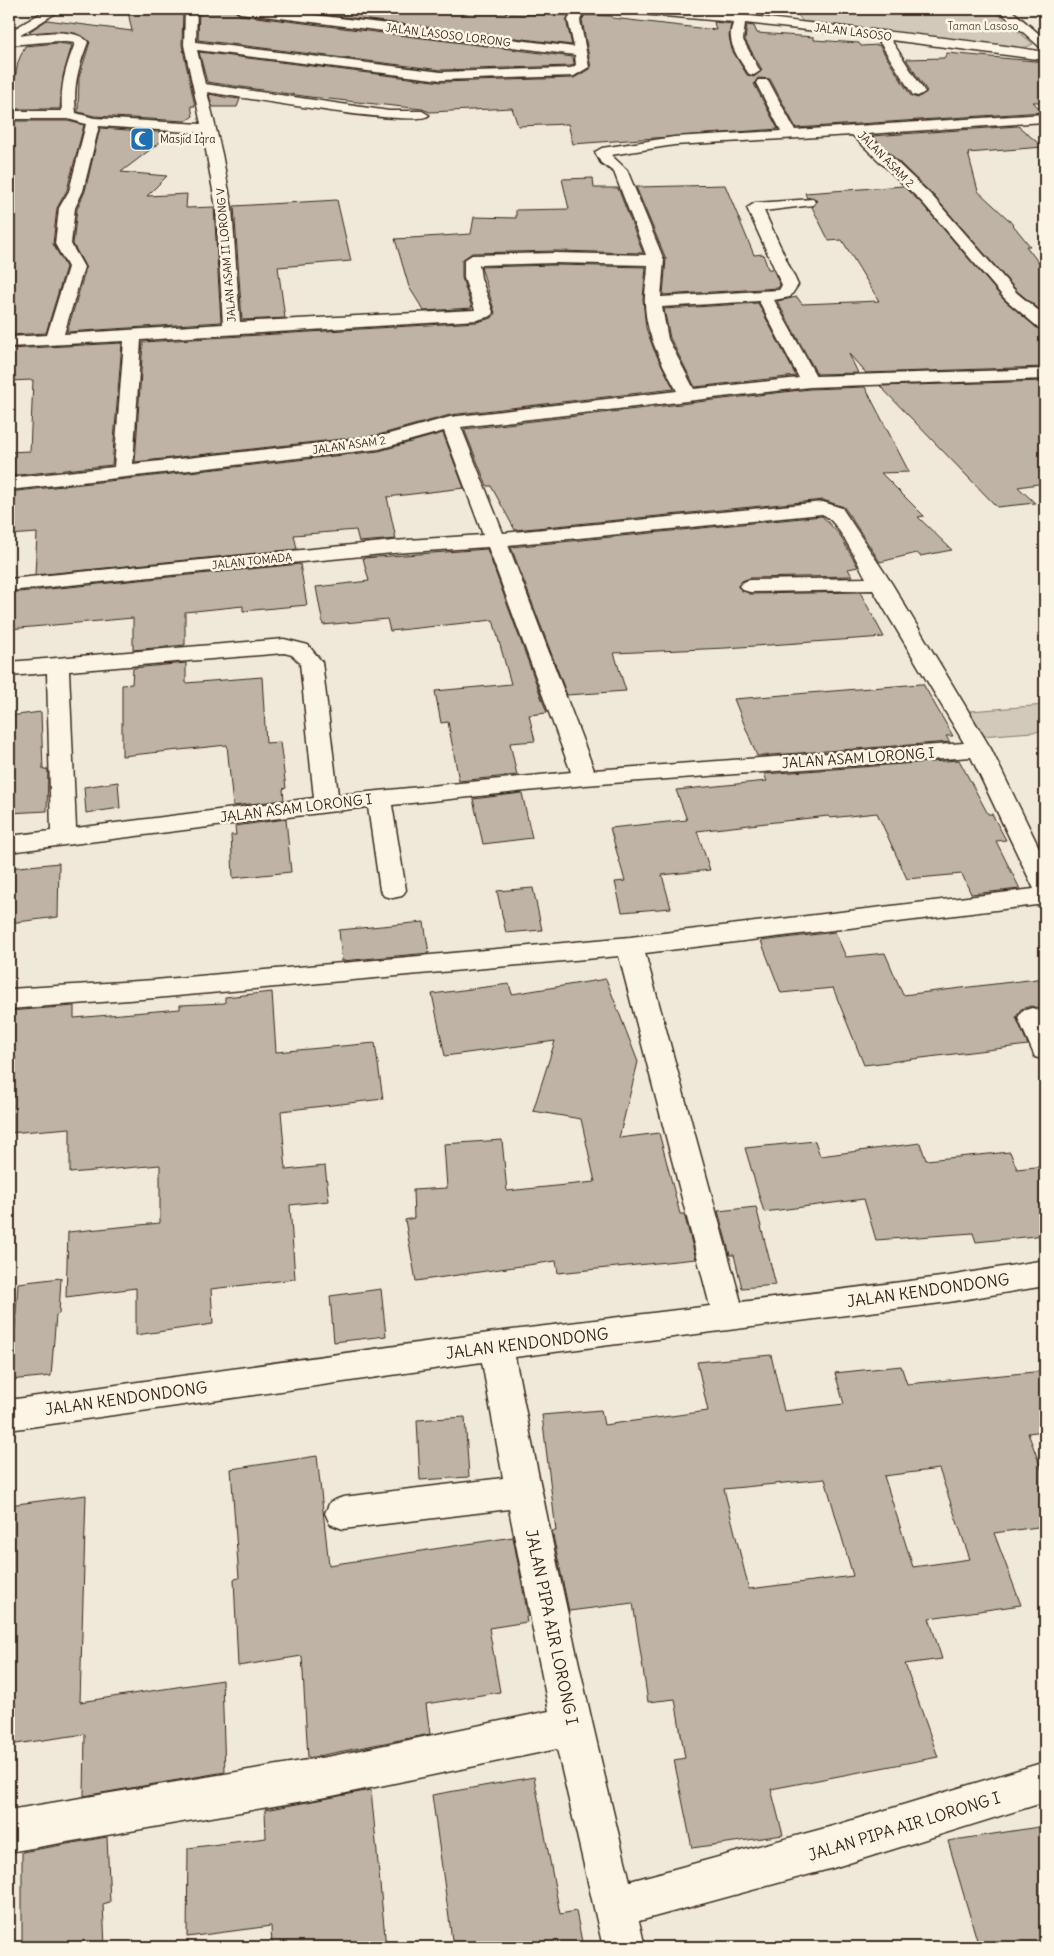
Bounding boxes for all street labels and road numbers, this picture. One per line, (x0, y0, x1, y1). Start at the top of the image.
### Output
street label: JALAN LASOSO LORONG (385, 20, 511, 50)
street label: JALAN LASOSO (813, 20, 893, 44)
street label: JALAN ASAM 2 (855, 128, 917, 190)
street label: JALAN ASAM II LORONG V (213, 187, 239, 323)
street label: JALAN ASAM 2 (311, 433, 387, 457)
street label: JALAN TOMADA (211, 550, 293, 572)
street label: JALAN ASAM LORONG I (781, 744, 935, 772)
street label: JALAN ASAM LORONG I (219, 790, 373, 826)
street label: JALAN KENDONDONG (846, 1269, 1010, 1311)
street label: JALAN KENDONDONG (445, 1323, 609, 1363)
street label: JALAN KENDONDONG (44, 1377, 208, 1419)
street label: JALAN PIPA AIR LORONG I (521, 1527, 583, 1727)
street label: JALAN PIPA AIR LORONG I (806, 1787, 1002, 1865)

